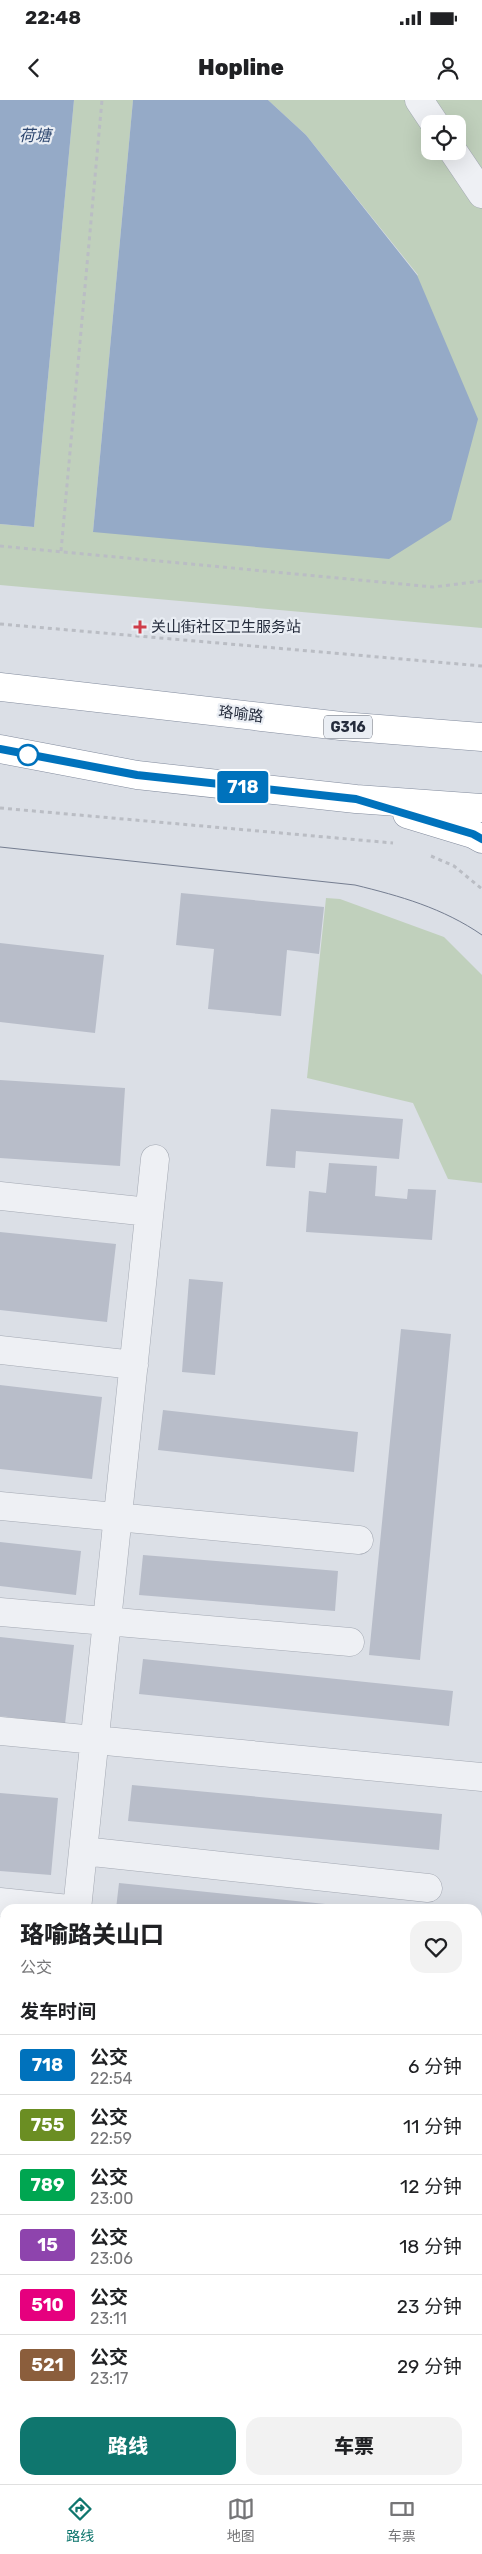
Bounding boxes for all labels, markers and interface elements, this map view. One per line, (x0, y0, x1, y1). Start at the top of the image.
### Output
text: 22:48 (25, 6, 81, 29)
icon: back (20, 54, 48, 82)
text: Hopline (198, 54, 284, 81)
icon: person (434, 54, 462, 82)
map controls (421, 115, 466, 160)
button: locate (421, 115, 466, 160)
water label: 荷塘 (19, 126, 54, 145)
place label: 关山街社区卫生服务站 (151, 618, 301, 636)
marker: 关山街社区卫生服务站 (133, 620, 147, 634)
street label: 珞喻路 (218, 702, 264, 726)
road number: G316 (324, 716, 372, 738)
unlabelled marker (17, 744, 39, 766)
line badge: 718 (214, 771, 272, 803)
text: 718 (227, 776, 259, 798)
text: 珞喻路关山口 (20, 1921, 164, 1949)
button: heart (410, 1921, 462, 1973)
text: 公交 (20, 1958, 52, 1977)
text: 发车时间 (20, 2000, 96, 2023)
text: 公交 (90, 2046, 128, 2069)
text: 718 (32, 2054, 63, 2076)
text: 6 分钟 (408, 2055, 462, 2078)
text: 22:54 (90, 2069, 132, 2088)
text: 公交 (90, 2106, 128, 2129)
text: 755 (31, 2114, 64, 2136)
text: 11 分钟 (403, 2115, 462, 2138)
text: 22:59 (90, 2129, 132, 2148)
text: 公交 (90, 2166, 128, 2189)
text: 789 (30, 2174, 65, 2196)
text: 12 分钟 (400, 2175, 462, 2198)
text: 23:00 (90, 2189, 133, 2208)
text: 公交 (90, 2226, 128, 2249)
text: 15 (37, 2234, 58, 2256)
text: 18 分钟 (399, 2235, 462, 2258)
text: 23:06 (90, 2249, 133, 2268)
text: 公交 (90, 2286, 128, 2309)
text: 510 (31, 2294, 64, 2316)
text: 23 分钟 (397, 2295, 462, 2318)
text: 23:11 (90, 2309, 127, 2328)
text: 公交 (90, 2346, 128, 2369)
text: 521 (31, 2354, 64, 2376)
text: 29 分钟 (397, 2355, 462, 2378)
text: 23:17 (90, 2369, 128, 2388)
button: 路线 (20, 2417, 236, 2475)
button: 车票 (246, 2417, 462, 2475)
tab: 路线 (66, 2495, 94, 2545)
tab: 地图 (227, 2495, 255, 2545)
tab: 车票 (388, 2495, 416, 2545)

